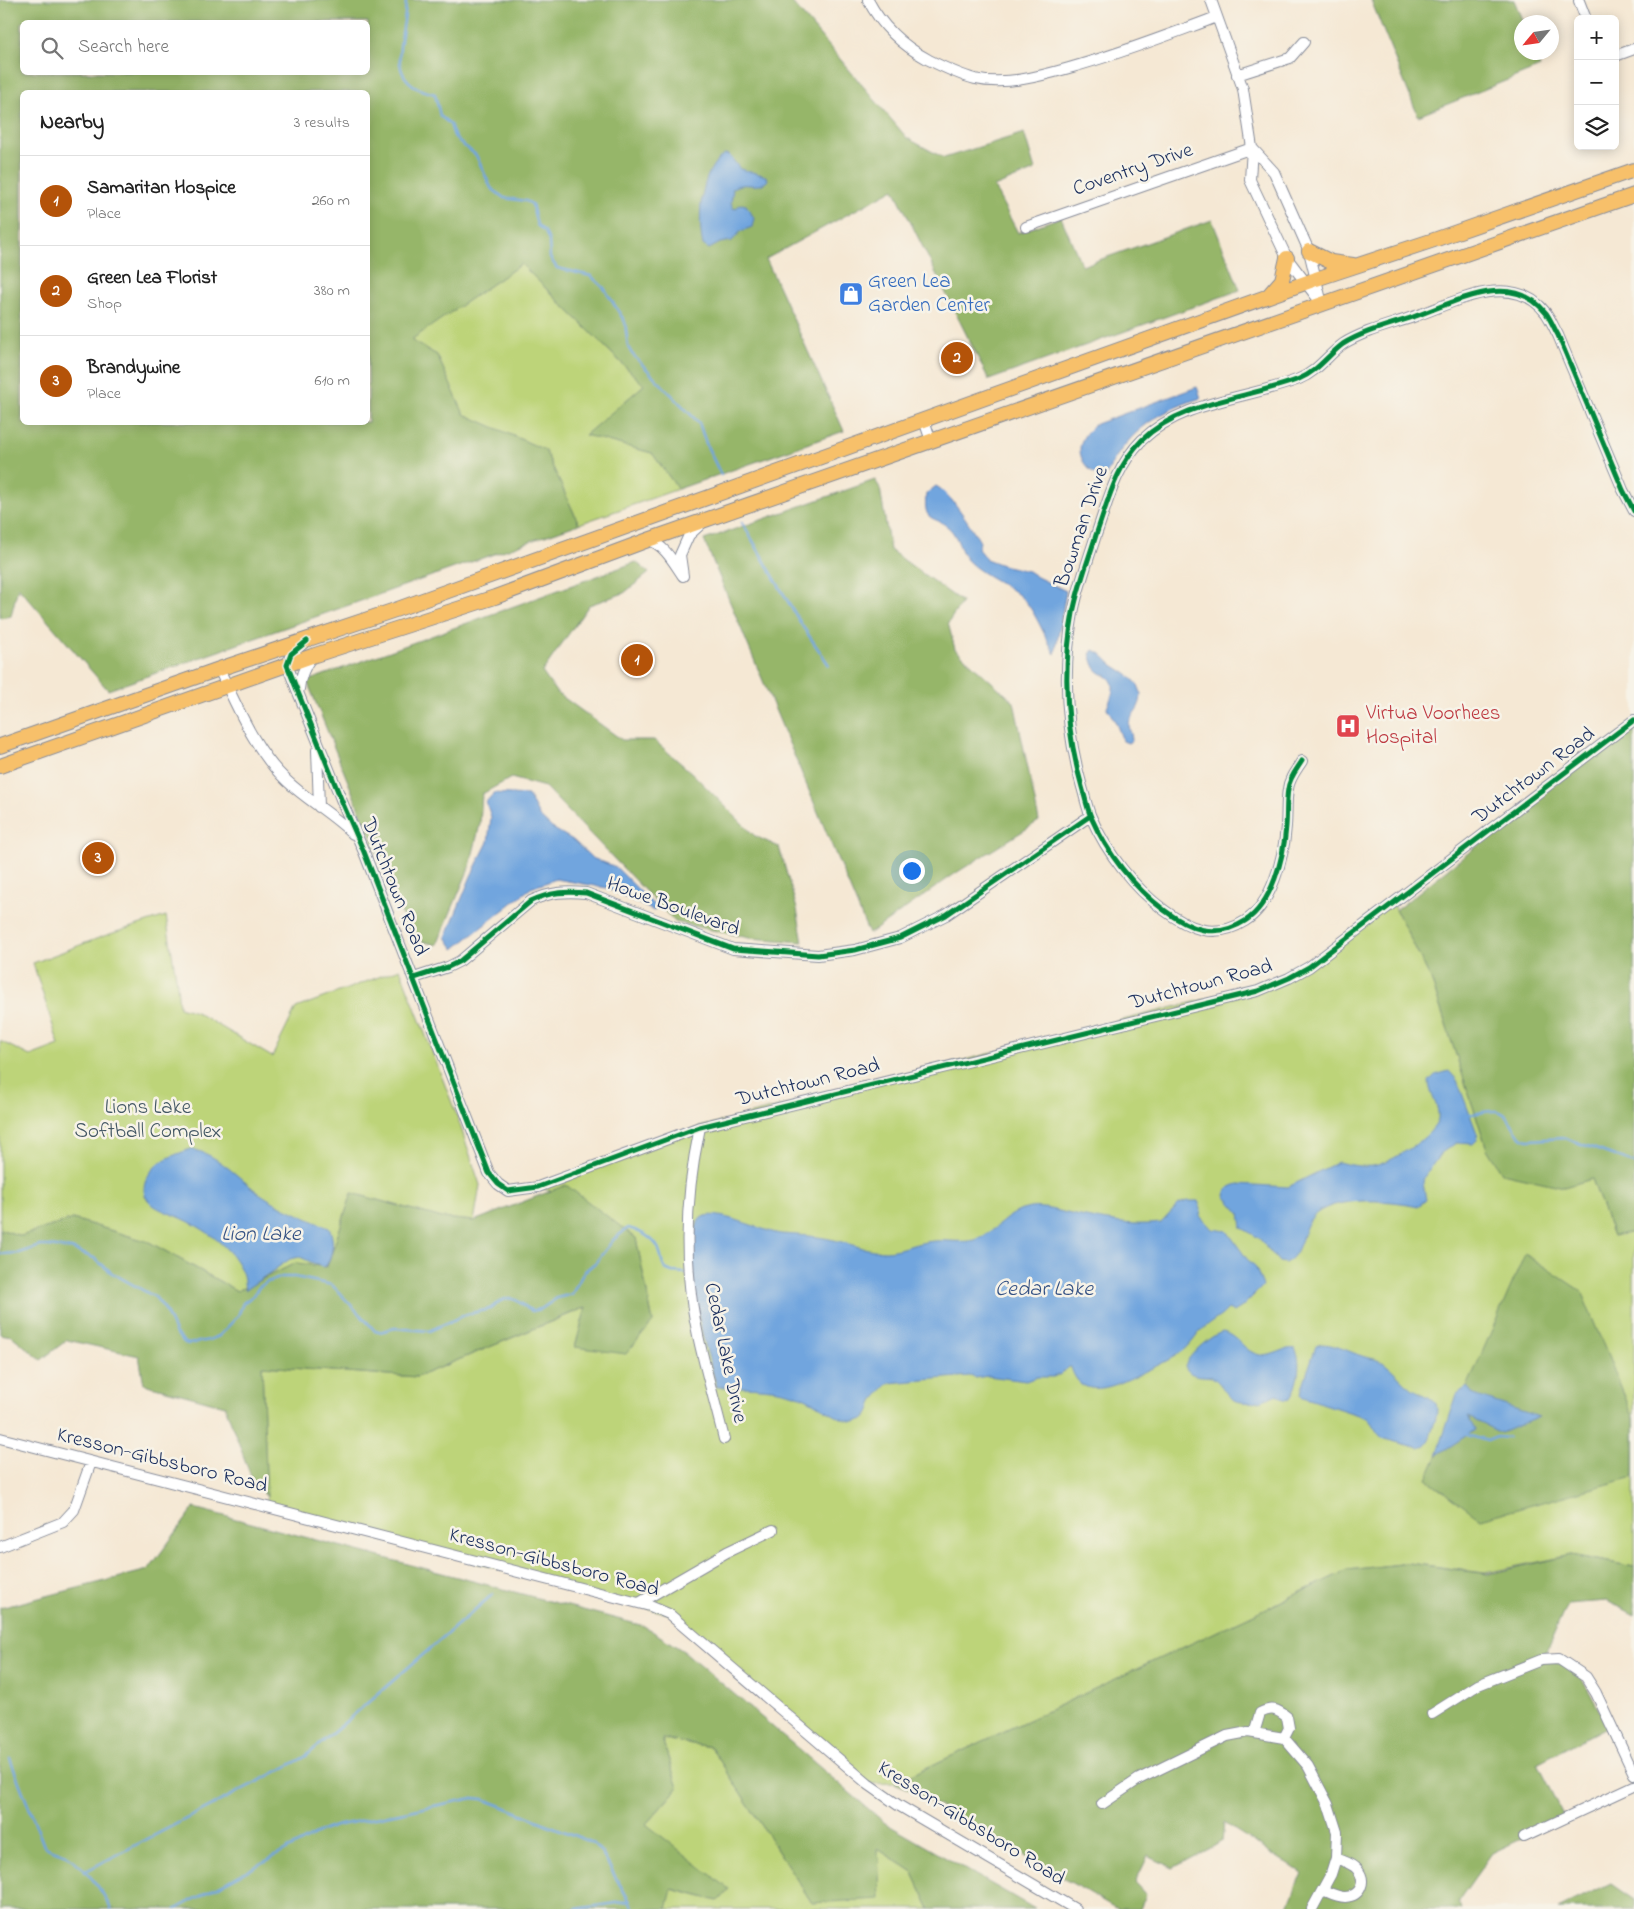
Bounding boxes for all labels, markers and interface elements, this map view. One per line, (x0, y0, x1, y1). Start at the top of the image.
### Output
north arrow (1514, 15, 1559, 60)
map controls (1574, 15, 1619, 150)
button: + (1574, 15, 1619, 60)
search box (20, 20, 370, 75)
icon: search (38, 34, 66, 62)
text: Search here (78, 34, 169, 61)
button: − (1574, 60, 1619, 105)
button: layers (1574, 105, 1619, 150)
text: Nearby (40, 108, 104, 138)
text: 3 results (294, 111, 350, 135)
street label: Coventry Drive (1069, 135, 1198, 206)
text: Samaritan Hospice (87, 175, 236, 202)
text: 1 (53, 189, 59, 213)
text: 260 m (312, 189, 350, 213)
text: Place (87, 202, 121, 226)
text: Green Lea Florist (87, 265, 217, 292)
place label: Green Lea Garden Center (868, 267, 991, 321)
text: 2 (52, 279, 60, 303)
text: 380 m (314, 279, 350, 303)
shop icon: Green Lea Garden Center (838, 281, 864, 307)
text: Shop (87, 292, 122, 316)
pin: 2 (941, 339, 973, 377)
text: Brandywine (87, 355, 180, 382)
text: 3 (53, 369, 59, 393)
text: 610 m (315, 369, 350, 393)
text: Place (87, 382, 121, 406)
street label: Bowman Drive (1047, 462, 1117, 592)
pin: 1 (621, 641, 653, 679)
place label: Virtua Voorhees Hospital (1365, 699, 1501, 753)
hospital icon: Virtua Voorhees Hospital (1335, 713, 1361, 739)
street label: Dutchtown Road (1466, 720, 1602, 833)
street label: Dutchtown Road (352, 812, 435, 961)
pin: 3 (82, 839, 114, 877)
your location (899, 858, 925, 884)
street label: Howe Boulevard (602, 869, 744, 945)
street label: Dutchtown Road (1125, 951, 1276, 1019)
street label: Dutchtown Road (732, 1051, 883, 1116)
park label: Lions Lake Softball Complex (75, 1093, 221, 1147)
water label: Lion Lake (221, 1219, 302, 1251)
water label: Cedar Lake (995, 1274, 1094, 1306)
street label: Cedar Lake Drive (695, 1280, 755, 1426)
street label: Kresson-Gibbsboro Road (53, 1420, 271, 1502)
street label: Kresson-Gibbsboro Road (446, 1521, 662, 1606)
street label: Kresson-Gibbsboro Road (871, 1754, 1071, 1894)

